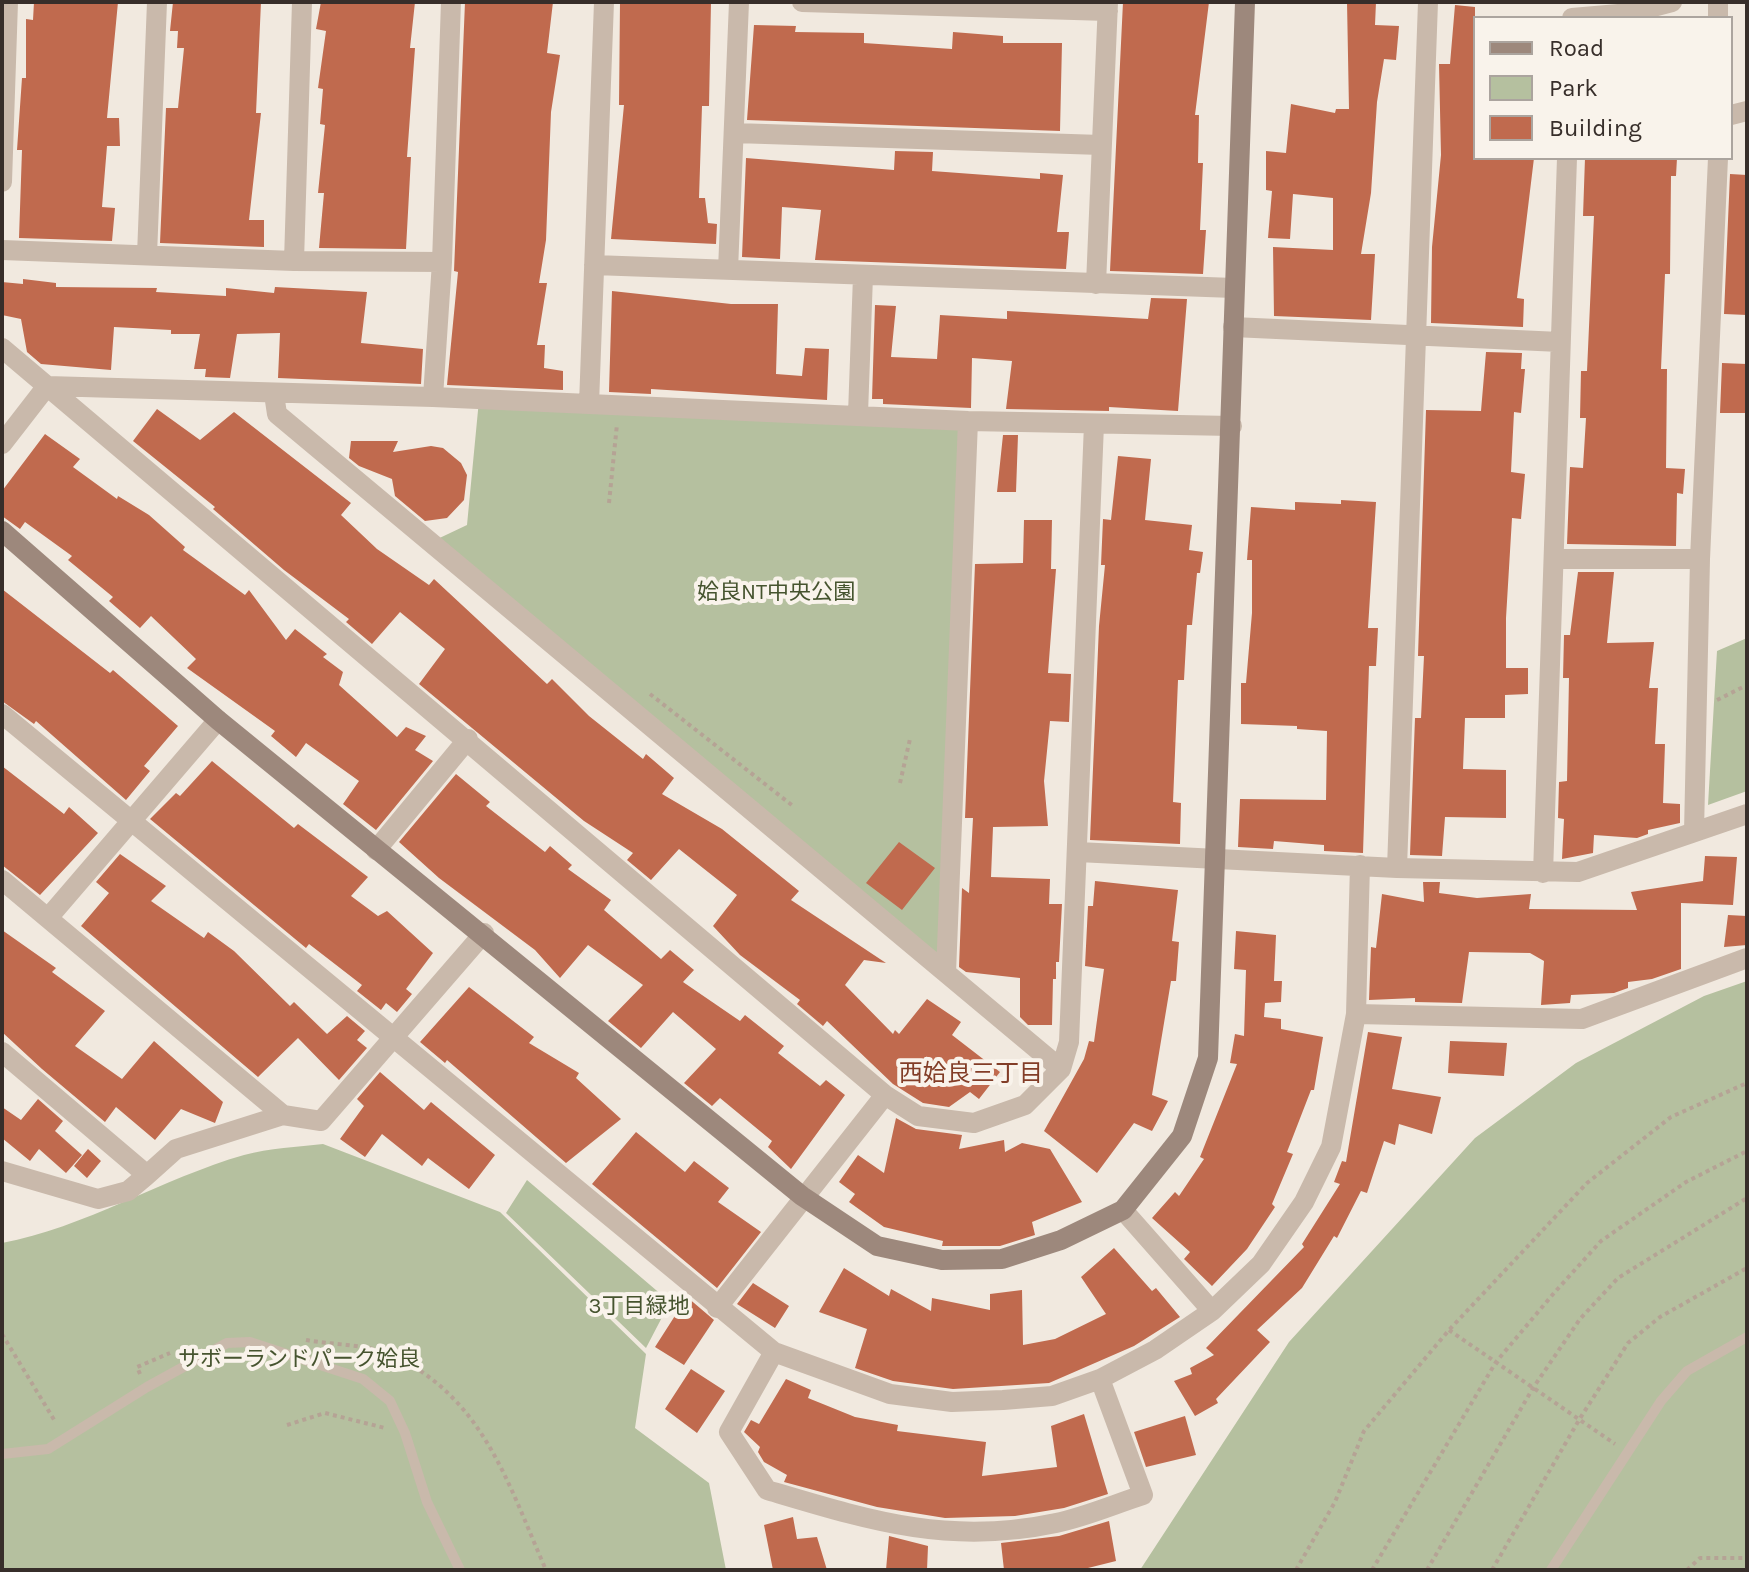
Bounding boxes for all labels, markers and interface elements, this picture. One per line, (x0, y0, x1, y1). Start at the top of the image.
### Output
legend (1473, 16, 1733, 160)
text: Road (1549, 34, 1604, 62)
text: Park (1549, 74, 1598, 102)
text: Building (1549, 114, 1642, 142)
park label: 姶良NT中央公園 (697, 580, 855, 606)
district label: 西姶良三丁目 (899, 1060, 1043, 1088)
park label: 3丁目緑地 (589, 1294, 689, 1320)
park label: サボーランドパーク姶良 (178, 1347, 420, 1373)

